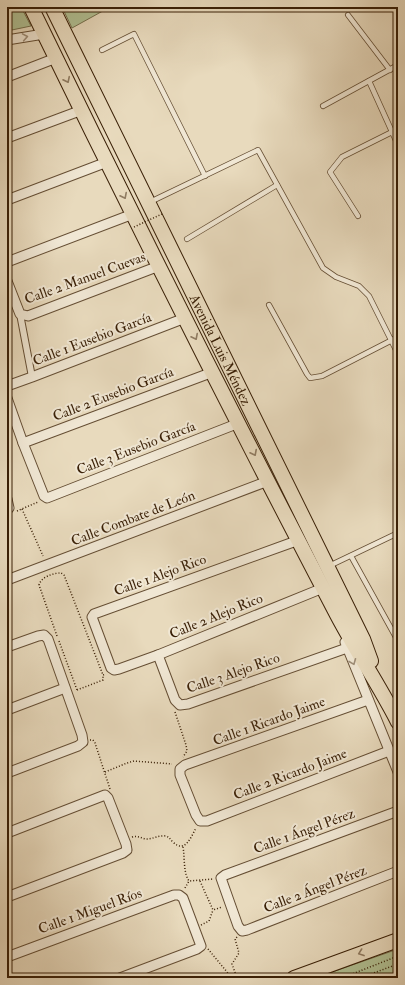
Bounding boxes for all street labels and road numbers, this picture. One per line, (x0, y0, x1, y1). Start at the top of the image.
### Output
street label: Calle 2 Manuel Cuevas (22, 248, 148, 308)
street label: Avenida Luis Méndez (186, 291, 255, 408)
street label: Calle 1 Eusebio García (30, 308, 154, 369)
street label: Calle 2 Eusebio García (50, 363, 176, 425)
street label: Calle 3 Eusebio García (74, 417, 198, 479)
street label: Calle Combate de León (69, 487, 197, 549)
street label: Calle 1 Alejo Rico (111, 550, 209, 600)
street label: Calle 2 Alejo Rico (167, 589, 265, 642)
street label: Calle 3 Alejo Rico (184, 649, 282, 697)
street label: Calle 1 Ricardo Jaime (211, 693, 328, 749)
street label: Calle 2 Ricardo Jaime (231, 744, 349, 803)
street label: Calle 1 Ángel Pérez (251, 805, 357, 857)
street label: Calle 2 Ángel Pérez (261, 861, 369, 916)
street label: Calle 1 Miguel Ríos (36, 884, 144, 938)

